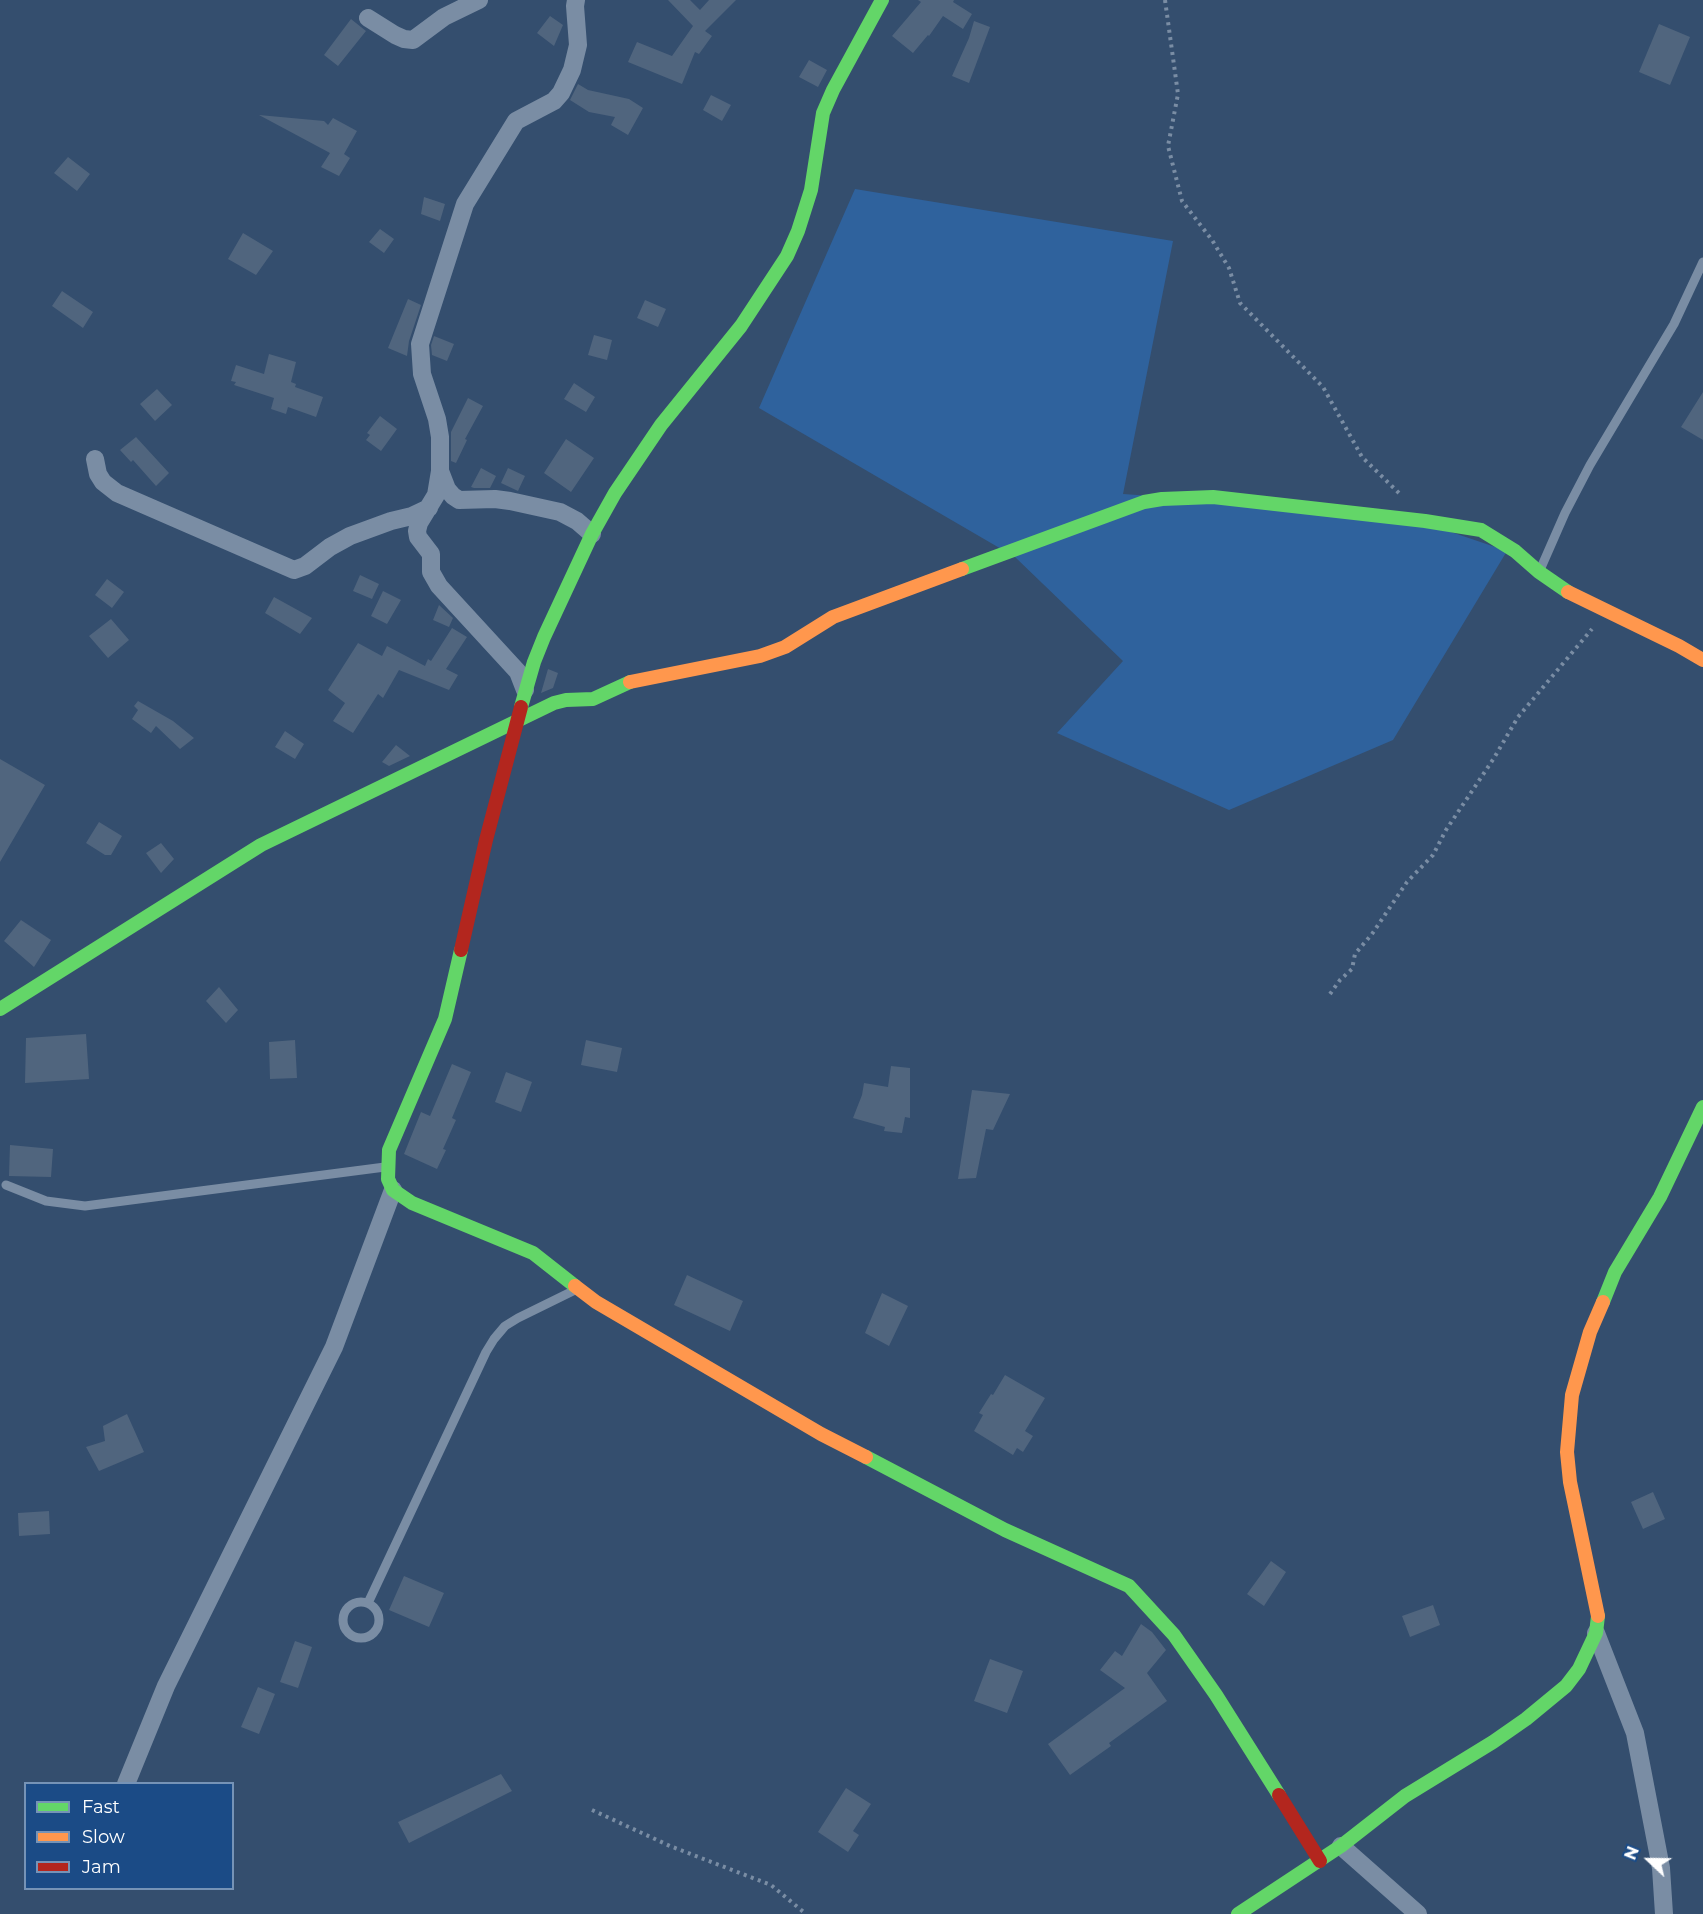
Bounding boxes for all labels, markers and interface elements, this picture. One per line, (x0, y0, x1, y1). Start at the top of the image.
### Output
legend (24, 1782, 234, 1890)
text: Fast (82, 1796, 120, 1818)
text: Slow (82, 1826, 125, 1848)
north arrow (1619, 1830, 1679, 1890)
text: N (1621, 1844, 1643, 1863)
text: Jam (82, 1856, 121, 1878)

